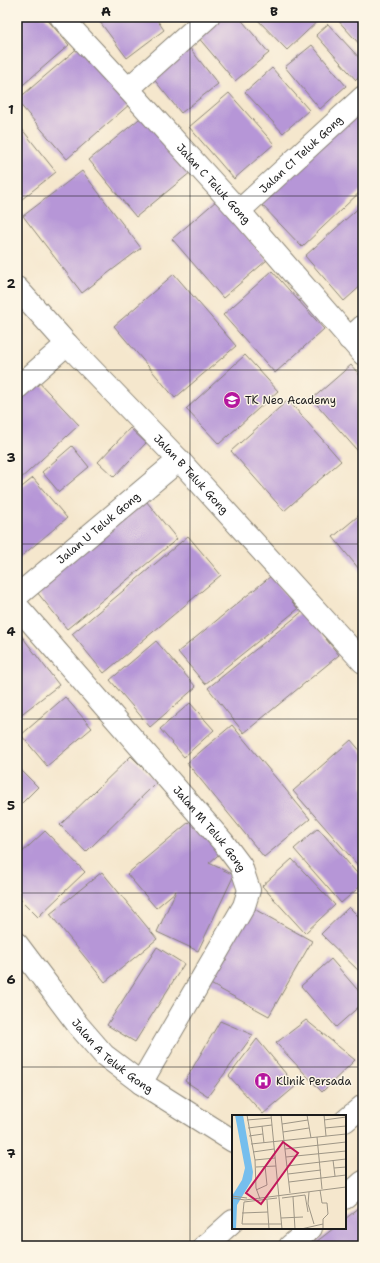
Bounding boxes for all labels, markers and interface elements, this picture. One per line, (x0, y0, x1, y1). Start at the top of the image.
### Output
text: A (101, 3, 111, 20)
text: B (270, 3, 278, 20)
text: 1 (8, 101, 14, 118)
street label: Jalan C1 Teluk Gong (256, 112, 346, 196)
street label: Jalan C Teluk Gong (173, 140, 254, 227)
text: 2 (6, 275, 16, 292)
school or university icon: TK Neo Academy (222, 390, 242, 410)
place label: TK Neo Academy (245, 393, 336, 408)
street label: Jalan B Teluk Gong (151, 431, 232, 517)
text: 3 (6, 449, 16, 466)
street label: Jalan U Teluk Gong (53, 488, 143, 567)
text: 4 (6, 623, 16, 640)
street label: Jalan M Teluk Gong (170, 783, 250, 874)
text: 5 (7, 797, 15, 814)
text: 6 (6, 971, 16, 988)
street label: Jalan A Teluk Gong (68, 1016, 156, 1096)
hospital icon: Klinik Persada (253, 1071, 273, 1091)
place label: Klinik Persada (276, 1074, 351, 1089)
inset map (232, 1115, 346, 1229)
text: 7 (6, 1145, 16, 1162)

